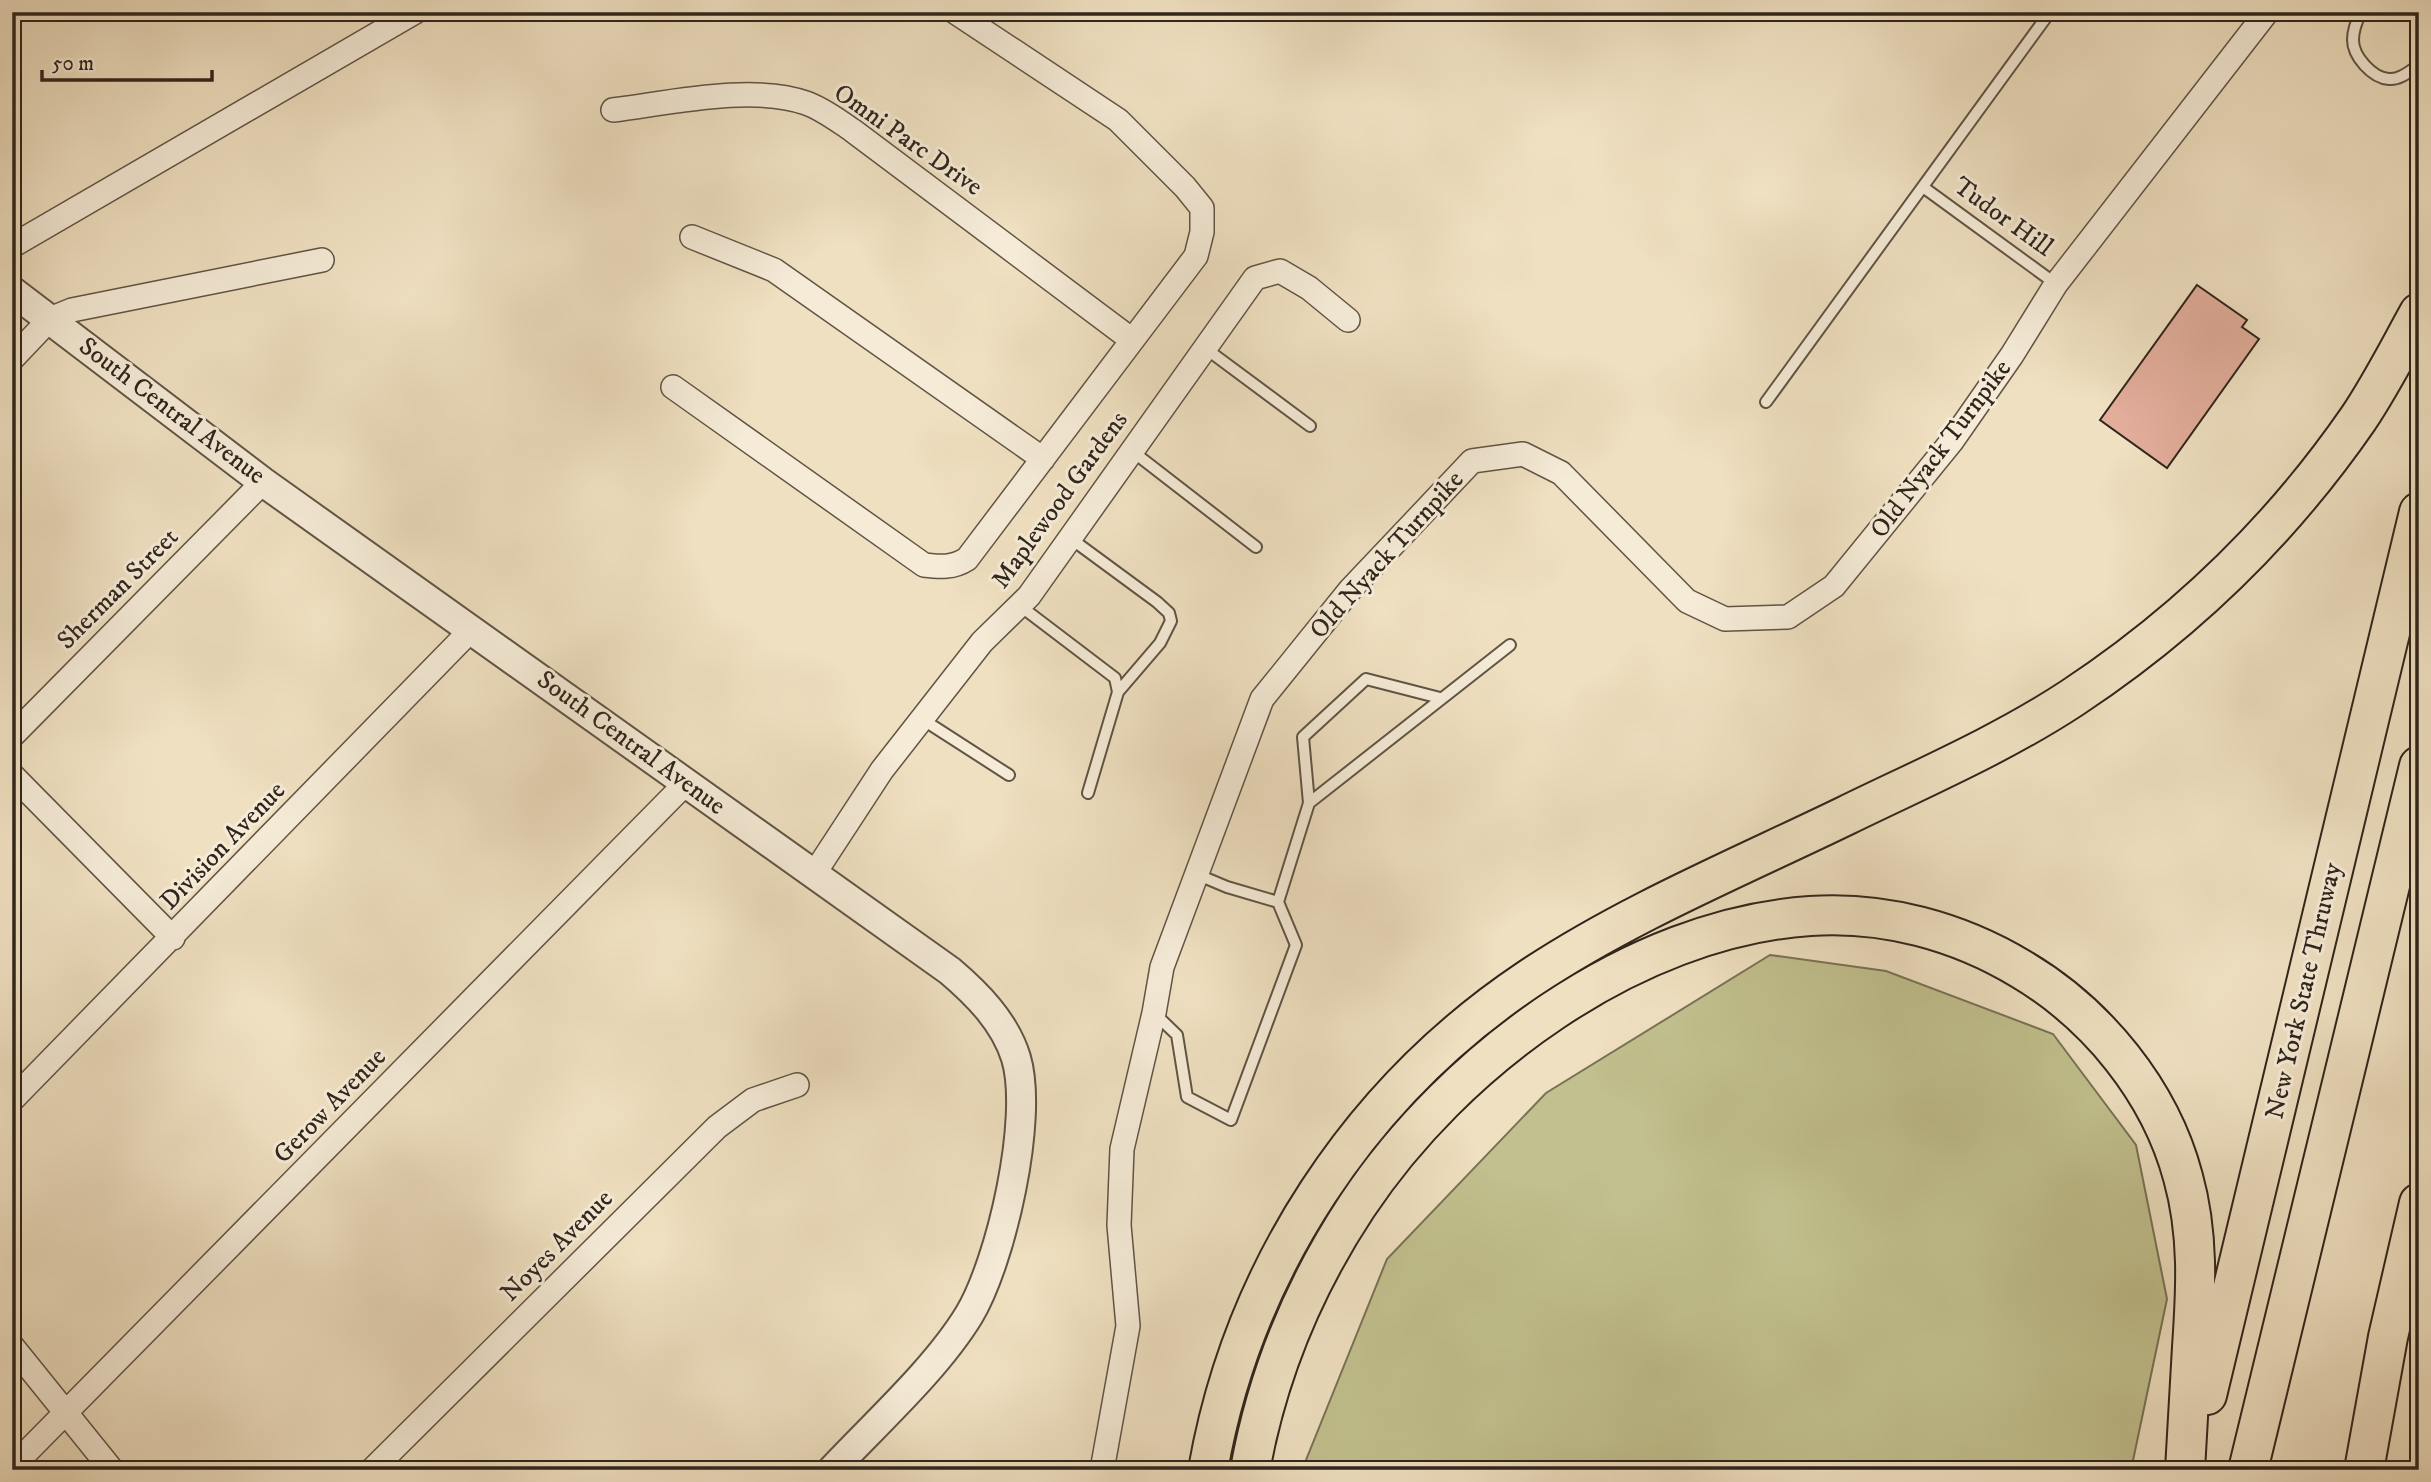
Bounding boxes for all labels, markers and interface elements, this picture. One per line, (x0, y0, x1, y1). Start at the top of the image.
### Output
scale bar (42, 38, 212, 82)
text: 50 m (52, 51, 94, 77)
street label: Omni Parc Drive (827, 77, 989, 203)
street label: Tudor Hill (1947, 170, 2059, 264)
street label: South Central Avenue (72, 330, 272, 492)
street label: Old Nyack Turnpike (1863, 353, 2019, 545)
street label: Maplewood Gardens (985, 405, 1135, 595)
street label: Old Nyack Turnpike (1303, 464, 1471, 646)
street label: Sherman Street (50, 521, 186, 657)
street label: South Central Avenue (530, 663, 732, 823)
street label: Division Avenue (153, 775, 293, 917)
street label: New York State Thruway (2258, 859, 2350, 1122)
street label: Gerow Avenue (267, 1041, 393, 1171)
street label: Noyes Avenue (494, 1183, 620, 1309)

